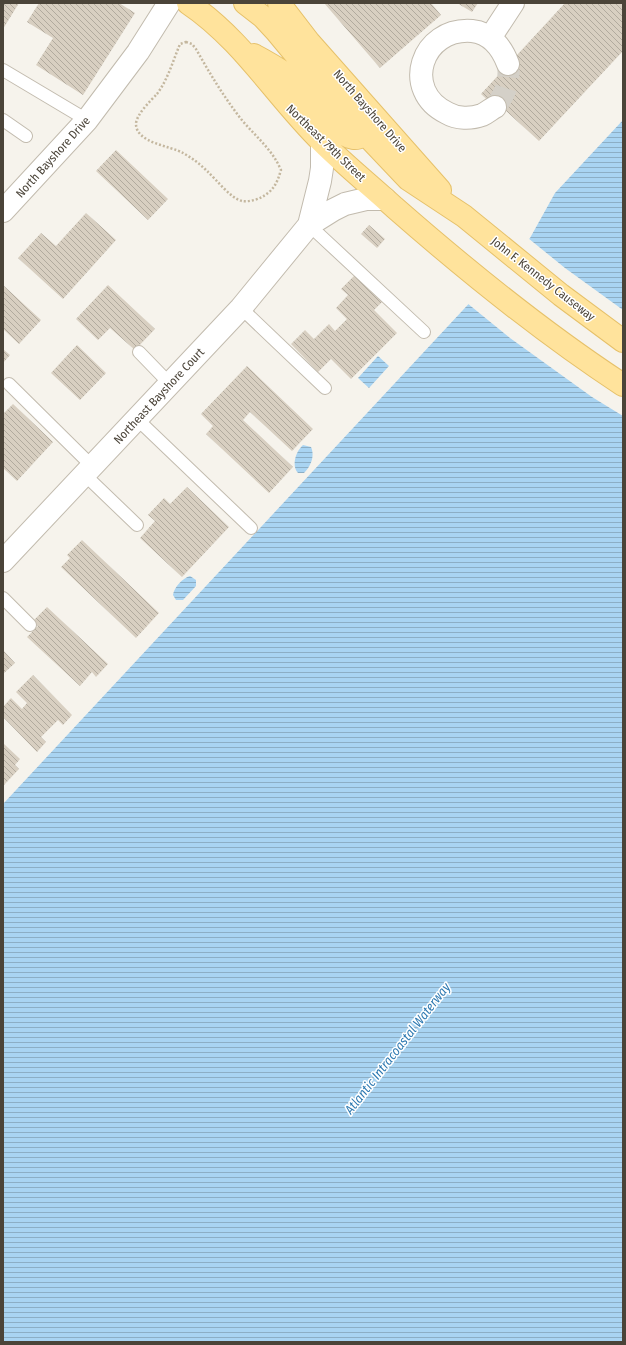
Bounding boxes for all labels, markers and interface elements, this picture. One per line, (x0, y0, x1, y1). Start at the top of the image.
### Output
street label: North Bayshore Drive (331, 67, 409, 155)
street label: Northeast 79th Street (284, 102, 369, 184)
street label: North Bayshore Drive (13, 114, 93, 200)
street label: John F. Kennedy Causeway (488, 234, 598, 324)
street label: Northeast Bayshore Court (111, 345, 207, 447)
water label: Atlantic Intracoastal Waterway (341, 979, 454, 1118)

